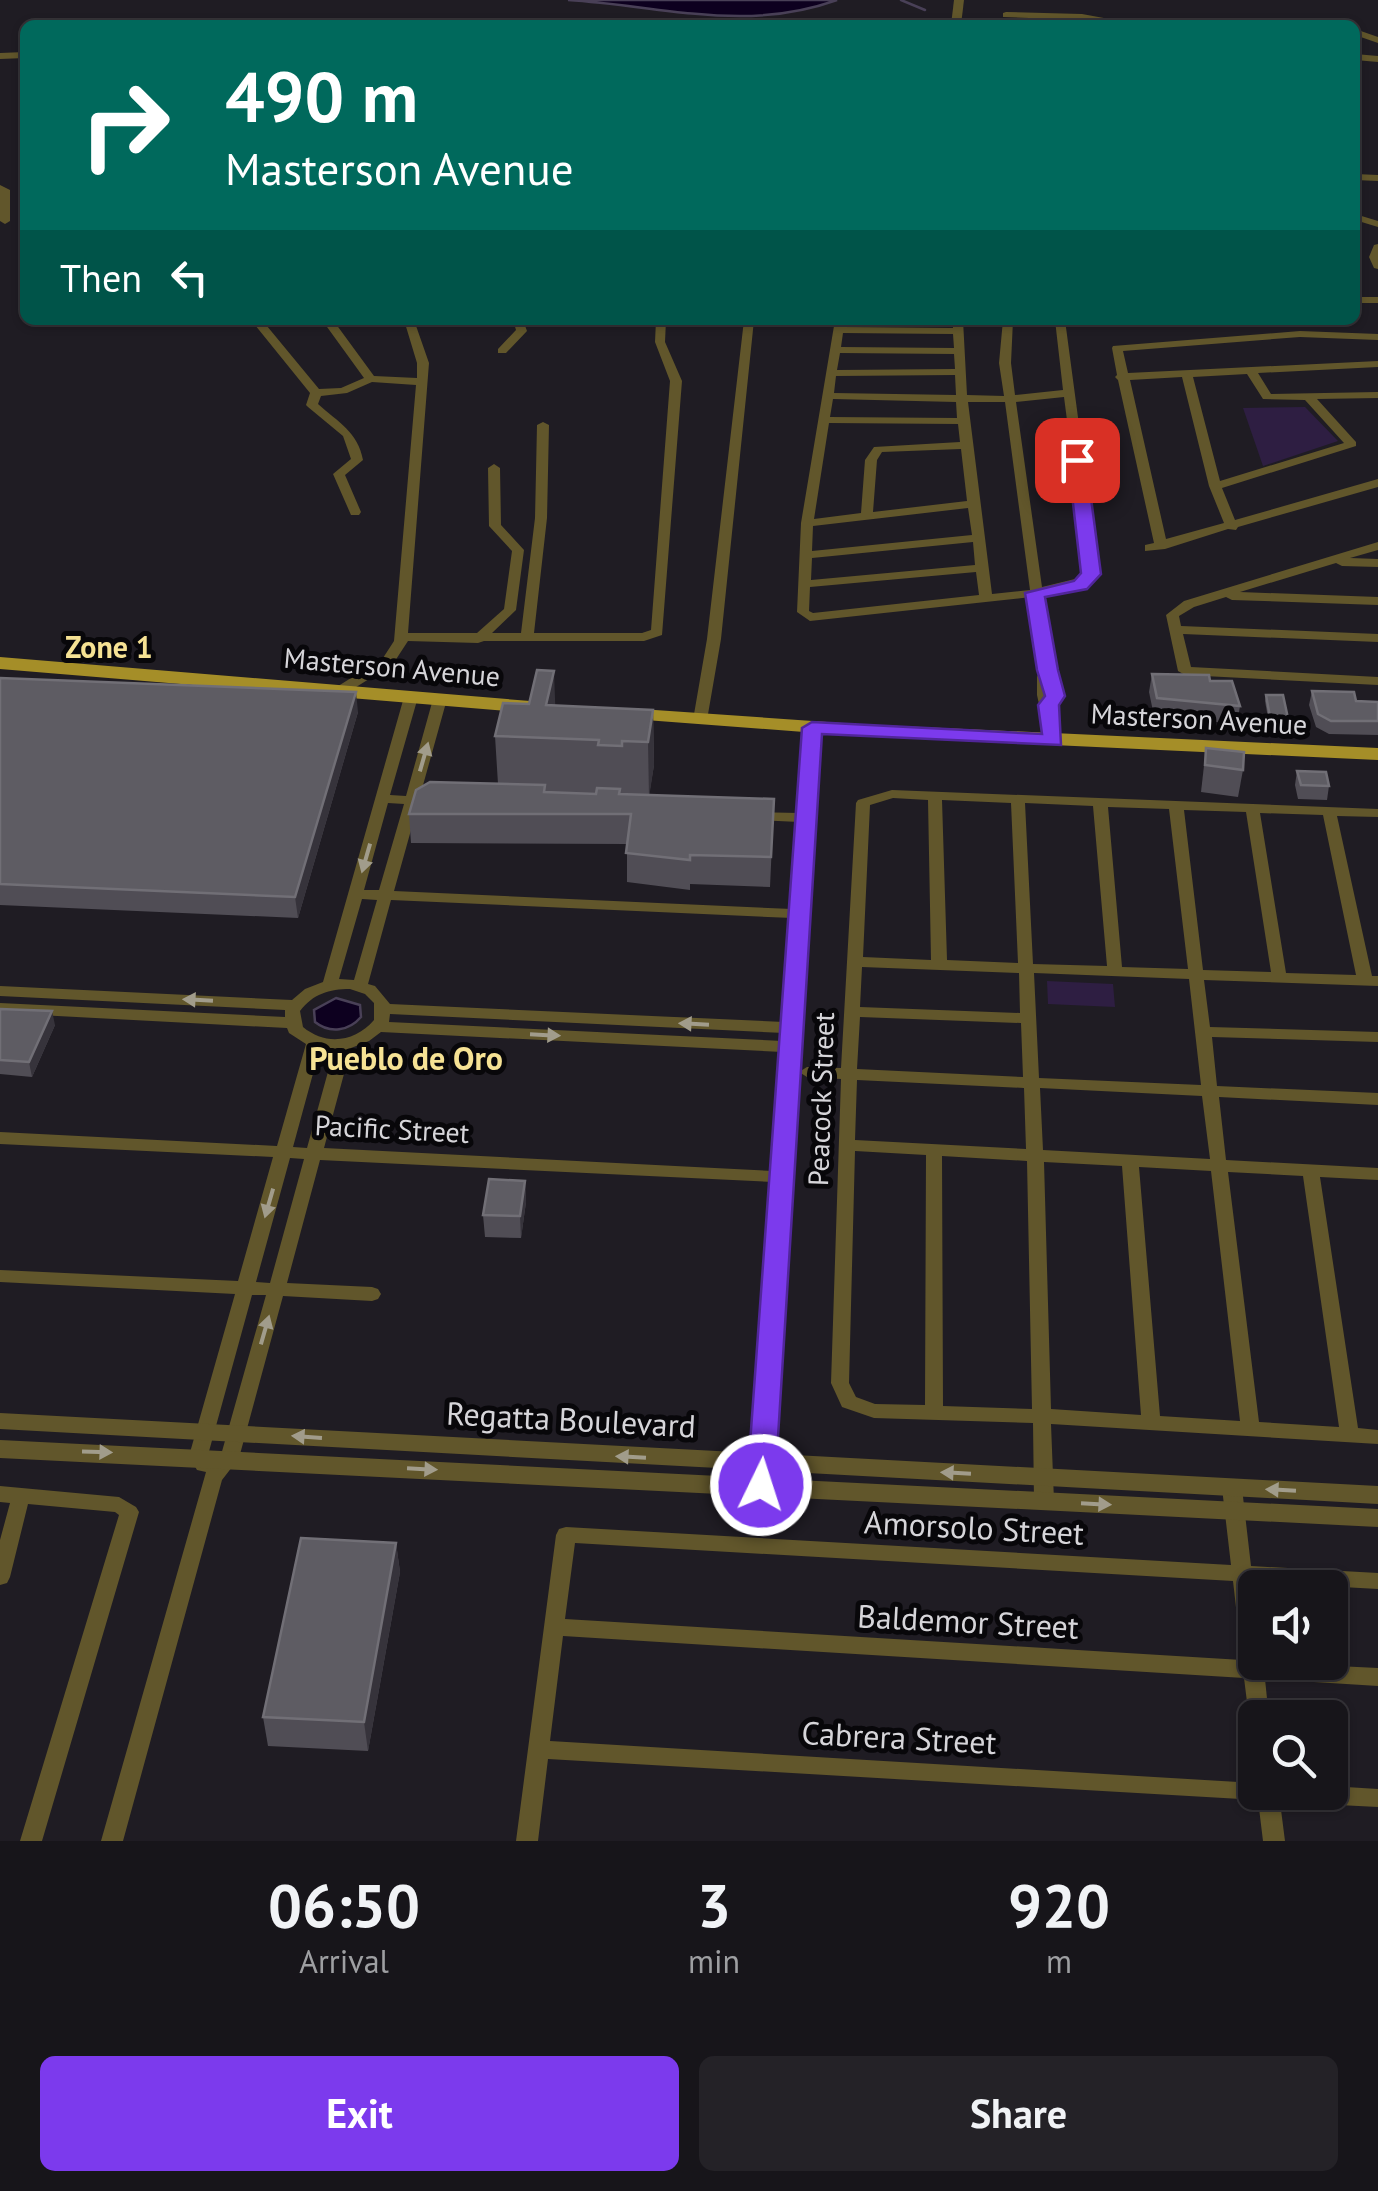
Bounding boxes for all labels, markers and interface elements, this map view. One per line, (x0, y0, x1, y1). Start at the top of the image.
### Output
text: 490 m (225, 51, 418, 141)
icon: right (60, 60, 190, 190)
text: Masterson Avenue (225, 139, 574, 197)
icon: left (162, 250, 217, 305)
text: Then (60, 253, 142, 302)
pin (1035, 418, 1120, 503)
icon: arrive (1050, 433, 1105, 488)
district label: Zone 1 (65, 627, 153, 666)
street label: Masterson Avenue (282, 639, 502, 694)
street label: Masterson Avenue (1090, 694, 1308, 743)
one-way arrow (417, 742, 432, 772)
one-way arrow (358, 843, 373, 874)
one-way arrow (181, 992, 213, 1008)
street label: Peacock Street (799, 1011, 842, 1187)
one-way arrow (678, 1016, 710, 1032)
one-way arrow (530, 1027, 562, 1043)
district label: Pueblo de Oro (309, 1037, 503, 1079)
street label: Pacific Street (314, 1106, 471, 1151)
one-way arrow (261, 1189, 276, 1219)
one-way arrow (258, 1314, 274, 1345)
street label: Regatta Boulevard (445, 1391, 697, 1447)
one-way arrow (291, 1429, 323, 1445)
position arrow (709, 1433, 813, 1537)
one-way arrow (82, 1445, 114, 1461)
one-way arrow (615, 1449, 647, 1465)
one-way arrow (407, 1461, 438, 1477)
one-way arrow (940, 1465, 972, 1481)
one-way arrow (1264, 1482, 1296, 1498)
one-way arrow (1081, 1496, 1113, 1512)
street label: Amorsolo Street (863, 1500, 1085, 1554)
map controls (1238, 1570, 1348, 1810)
button: sound (1238, 1570, 1348, 1680)
street label: Baldemor Street (856, 1594, 1080, 1648)
button: search (1238, 1700, 1348, 1810)
street label: Cabrera Street (801, 1711, 998, 1763)
text: 06:50 (268, 1866, 420, 1944)
text: 3 (697, 1866, 731, 1944)
text: 920 (1008, 1866, 1110, 1944)
text: Arrival (299, 1940, 389, 1982)
text: min (688, 1940, 740, 1982)
text: m (1046, 1940, 1072, 1982)
button: Exit (40, 2056, 679, 2171)
button: Share (699, 2056, 1338, 2171)

